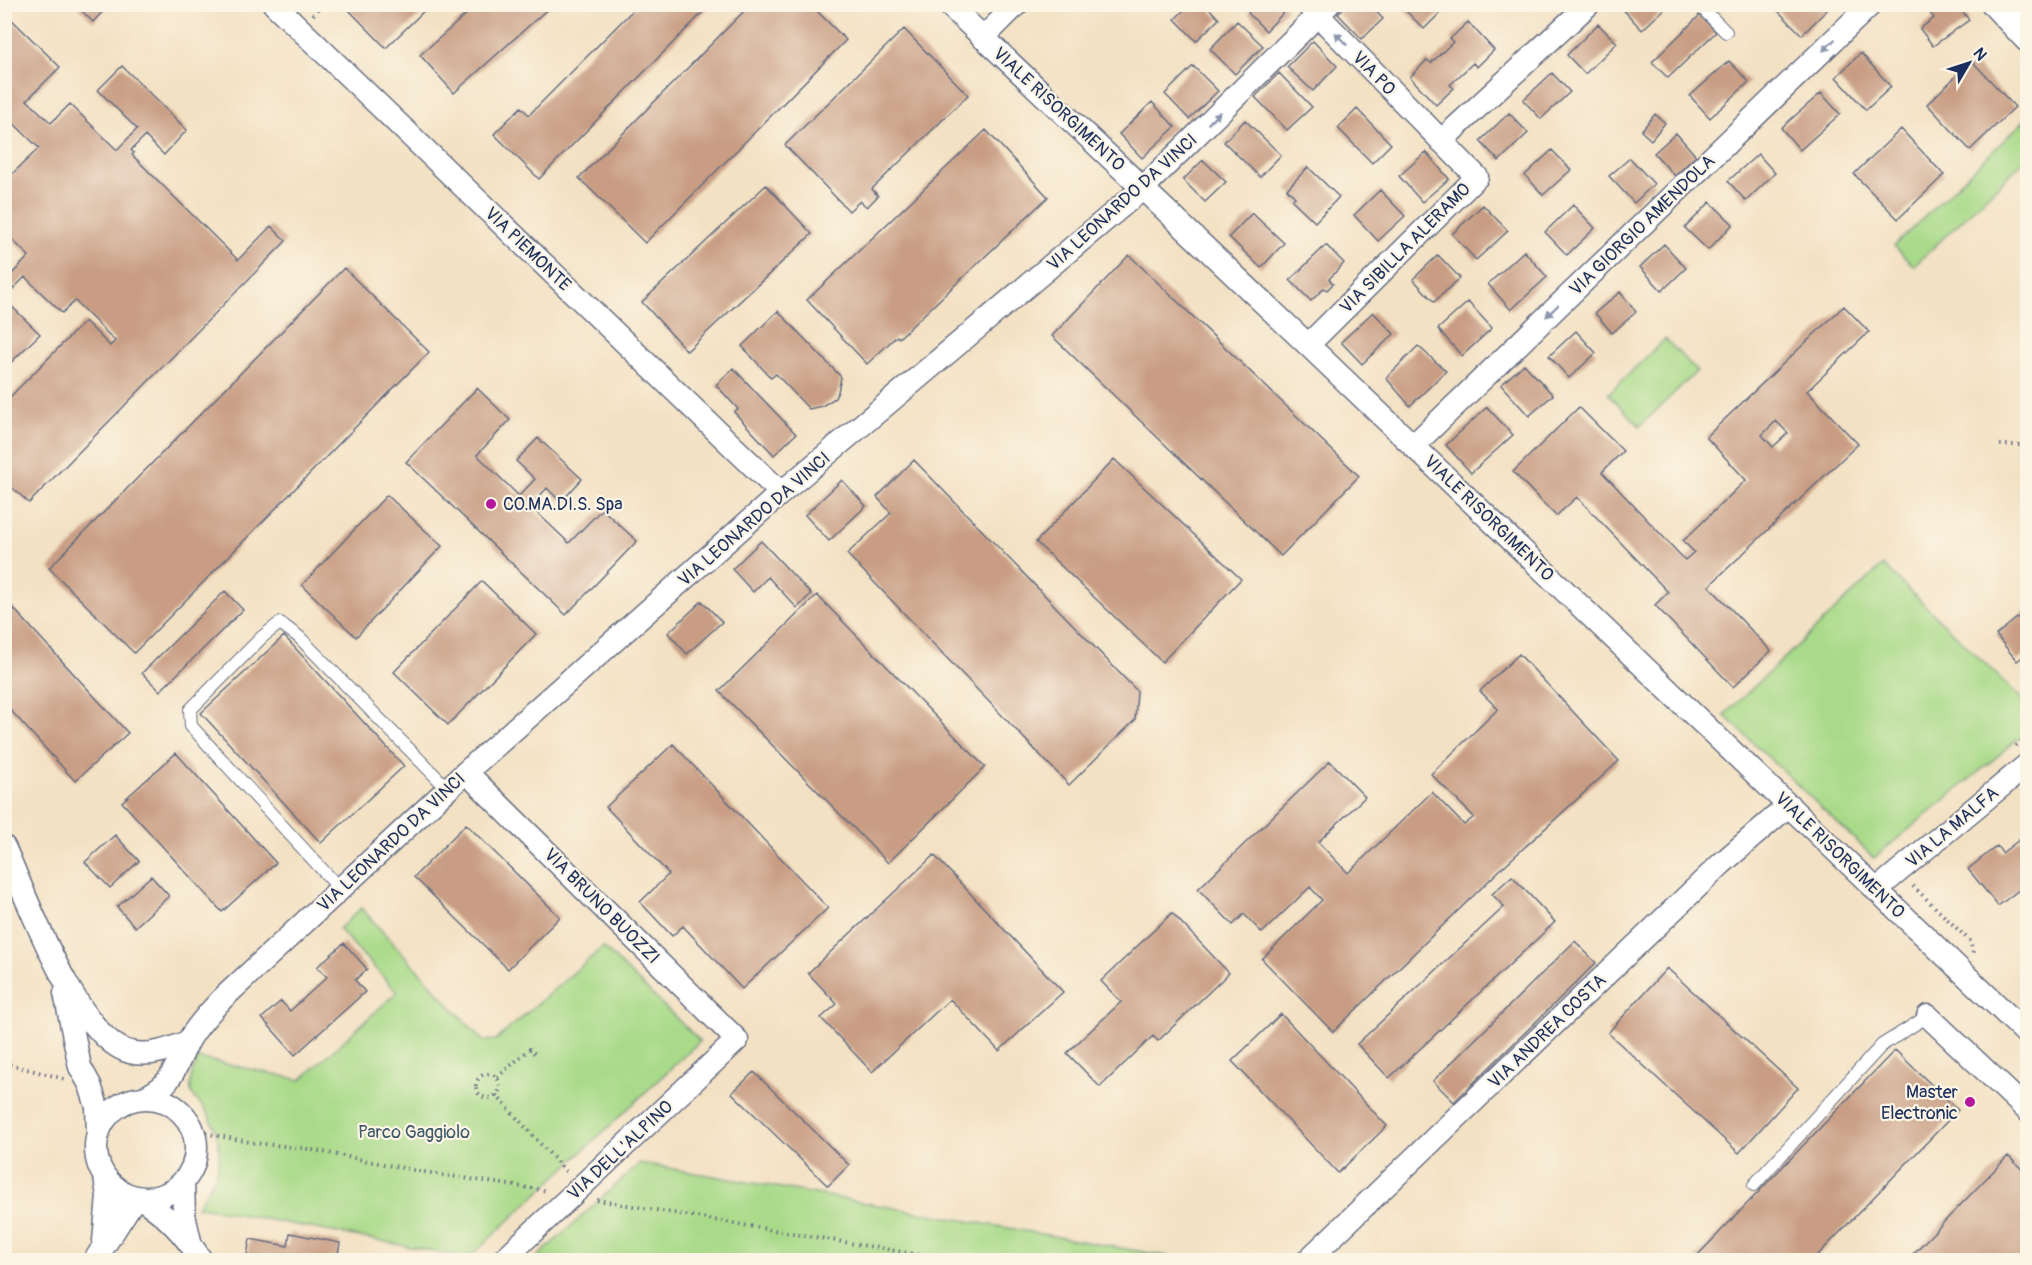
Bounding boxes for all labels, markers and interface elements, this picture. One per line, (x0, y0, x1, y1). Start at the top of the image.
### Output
one-way arrow (1334, 31, 1348, 46)
north arrow (1939, 33, 1999, 93)
one-way arrow (1821, 38, 1836, 52)
street label: VIALE RISORGIMENTO (988, 42, 1129, 176)
text: N (1969, 44, 1991, 65)
street label: VIA PO (1347, 46, 1400, 100)
one-way arrow (1207, 111, 1221, 126)
street label: VIA LEONARDO DA VINCI (1042, 129, 1202, 276)
street label: VIA GIORGIO AMENDOLA (1565, 150, 1720, 301)
street label: VIA SIBILLA ALERAMO (1335, 178, 1476, 319)
street label: VIA PIEMONTE (479, 202, 576, 296)
one-way arrow (1546, 304, 1560, 318)
street label: VIA LEONARDO DA VINCI (673, 447, 835, 592)
street label: VIALE RISORGIMENTO (1419, 450, 1559, 586)
place label: CO.MA.DI.S. Spa (503, 493, 623, 516)
marker: CO.MA.DI.S. Spa (484, 497, 498, 511)
street label: VIA LEONARDO DA VINCI (312, 768, 470, 917)
street label: VIA LA MALFA (1901, 782, 2004, 873)
street label: VIALE RISORGIMENTO (1770, 787, 1910, 923)
street label: VIA BRUNO BUOZZI (539, 844, 664, 969)
street label: VIA ANDREA COSTA (1483, 969, 1611, 1094)
place label: Master Electronic (1881, 1081, 1959, 1125)
street label: VIA DELL'ALPINO (563, 1095, 678, 1205)
marker: Master Electronic (1963, 1095, 1977, 1109)
park label: Parco Gaggiolo (358, 1121, 470, 1144)

